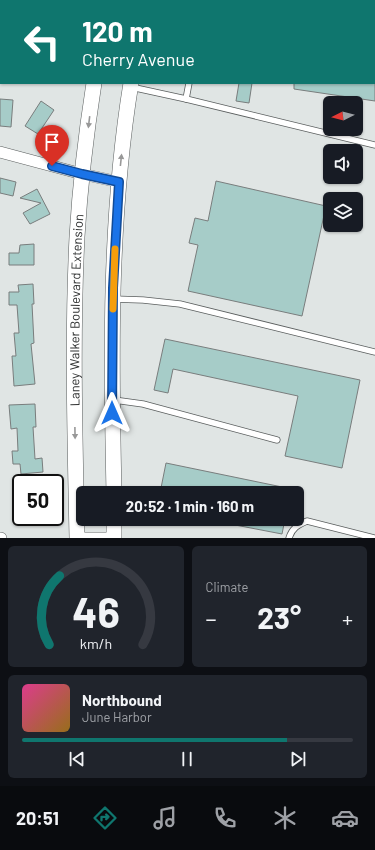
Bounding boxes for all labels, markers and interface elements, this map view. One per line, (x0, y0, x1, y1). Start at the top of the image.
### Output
text: 120 m (82, 14, 153, 48)
icon: left (16, 16, 68, 68)
text: Cherry Avenue (82, 48, 195, 70)
north arrow (323, 96, 363, 136)
map controls (323, 96, 363, 232)
one-way arrow (86, 116, 92, 128)
pin (35, 125, 69, 166)
icon: arrive (41, 131, 63, 153)
button: sound (323, 144, 363, 184)
one-way arrow (118, 154, 124, 166)
button: layers (323, 192, 363, 232)
street label: Laney Walker Boulevard Extension (66, 213, 87, 406)
position arrow (91, 392, 133, 434)
one-way arrow (72, 427, 78, 440)
speed limit sign: 50 (12, 474, 64, 526)
text: 20:52 · 1 min · 160 m (126, 497, 254, 515)
text: Climate (206, 579, 249, 595)
text: 46 (72, 585, 120, 635)
text: 23° (257, 599, 301, 635)
text: − (206, 605, 217, 631)
text: + (342, 605, 353, 631)
text: km/h (80, 634, 112, 651)
text: Northbound (82, 691, 162, 709)
text: June Harbor (82, 709, 152, 725)
icon: previous (66, 748, 88, 770)
icon: pause (176, 748, 198, 770)
icon: next (287, 748, 309, 770)
icon: directions (91, 804, 119, 832)
icon: music (151, 804, 179, 832)
icon: phone (211, 804, 239, 832)
icon: climate (271, 804, 299, 832)
icon: car (331, 804, 359, 832)
text: 20:51 (16, 807, 59, 829)

